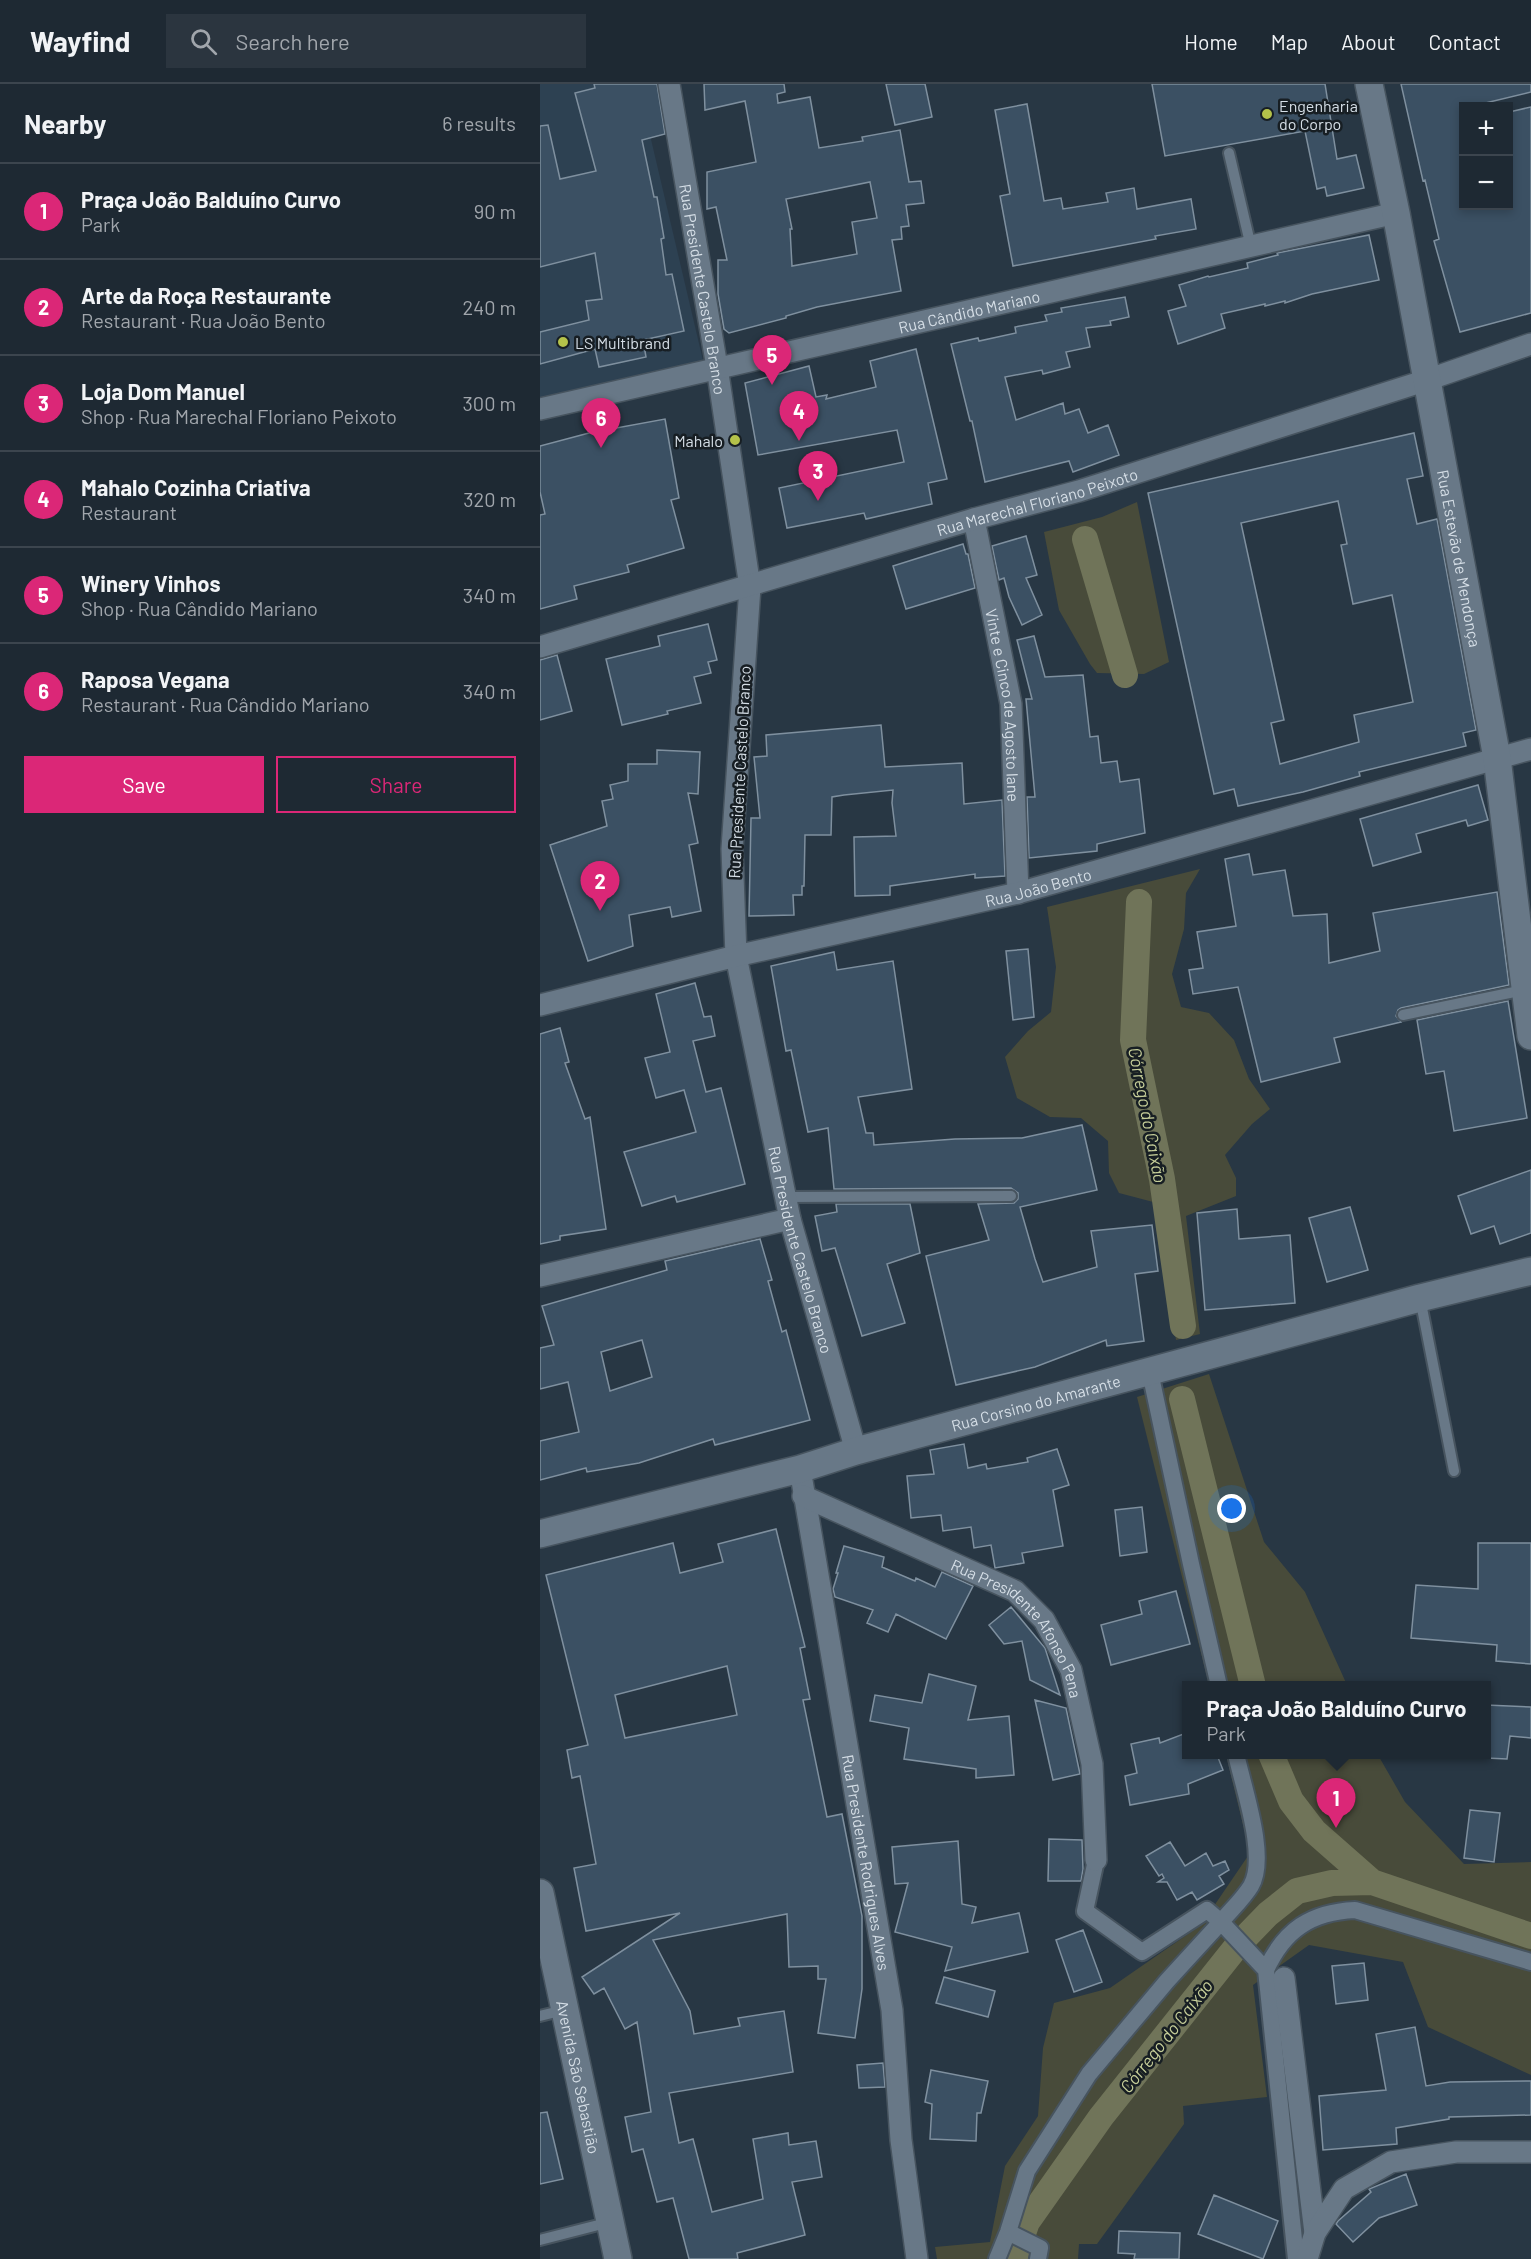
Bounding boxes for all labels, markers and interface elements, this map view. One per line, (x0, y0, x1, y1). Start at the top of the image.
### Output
search box (166, 14, 586, 68)
text: Wayfind (30, 24, 130, 58)
icon: search (187, 25, 220, 58)
text: Search here (235, 28, 350, 54)
text: Home (1184, 29, 1238, 54)
text: Map (1271, 29, 1308, 54)
text: About (1341, 29, 1396, 54)
text: Contact (1429, 29, 1501, 54)
place label: Engenharia do Corpo (1279, 96, 1358, 133)
map controls (1459, 102, 1513, 210)
button: + (1459, 102, 1513, 156)
marker: Engenharia do Corpo (1260, 107, 1274, 121)
text: Nearby (24, 108, 106, 139)
text: 6 results (442, 111, 516, 135)
button: − (1459, 156, 1513, 210)
street label: Rua Presidente Castelo Branco (677, 182, 730, 396)
text: Praça João Balduíno Curvo (81, 186, 341, 212)
text: 1 (40, 199, 47, 223)
text: 90 m (474, 199, 516, 223)
text: Park (81, 212, 120, 236)
text: Arte da Roça Restaurante (81, 282, 331, 308)
street label: Rua Cândido Mariano (896, 285, 1041, 336)
text: 2 (38, 295, 49, 319)
text: 240 m (462, 295, 516, 319)
text: Restaurant · Rua João Bento (81, 308, 326, 332)
place label: LS Multibrand (575, 333, 670, 352)
marker: LS Multibrand (556, 335, 570, 349)
pin: 5 (752, 336, 792, 385)
text: Loja Dom Manuel (81, 378, 245, 404)
text: 3 (38, 391, 49, 415)
text: 300 m (463, 391, 516, 415)
pin: 4 (780, 392, 818, 441)
pin: 6 (582, 398, 620, 448)
text: Shop · Rua Marechal Floriano Peixoto (81, 404, 397, 428)
place label: Mahalo (674, 431, 723, 450)
marker: Mahalo (728, 433, 742, 447)
pin: 3 (798, 452, 838, 501)
street label: Rua Marechal Floriano Peixoto (934, 463, 1140, 539)
street label: Rua Estevão de Mendonça (1434, 468, 1486, 649)
text: Mahalo Cozinha Criativa (81, 474, 311, 500)
text: 4 (37, 487, 50, 511)
text: 320 m (463, 487, 516, 511)
text: Restaurant (81, 500, 177, 524)
text: Winery Vinhos (81, 570, 221, 596)
text: 5 (38, 583, 49, 607)
text: 340 m (463, 583, 516, 607)
text: Shop · Rua Cândido Mariano (81, 596, 318, 620)
street label: Vinte e Cinco de Agosto lane (983, 607, 1024, 802)
street label: Rua Presidente Castelo Branco (724, 665, 754, 879)
text: Raposa Vegana (81, 666, 230, 692)
text: 6 (38, 679, 49, 703)
text: 340 m (463, 679, 516, 703)
text: Restaurant · Rua Cândido Mariano (81, 692, 370, 716)
button: Save (24, 756, 264, 813)
button: Share (276, 756, 516, 813)
pin: 2 (580, 862, 620, 911)
street label: Rua João Bento (983, 863, 1093, 910)
water label: Córrego do Caixão (1124, 1045, 1172, 1185)
street label: Rua Presidente Castelo Branco (766, 1144, 837, 1355)
street label: Rua Corsino do Amarante (949, 1370, 1123, 1434)
your location (1217, 1494, 1246, 1523)
street label: Rua Presidente Afonso Pena (949, 1554, 1086, 1699)
popup (1182, 1681, 1491, 1759)
text: Praça João Balduíno Curvo (1207, 1695, 1467, 1721)
text: Park (1207, 1721, 1246, 1745)
street label: Rua Presidente Rodrigues Alves (839, 1753, 895, 1972)
pin: 1 (1316, 1778, 1356, 1828)
water label: Córrego do Caixão (1115, 1975, 1217, 2097)
street label: Avenida São Sebastião (554, 1998, 605, 2155)

